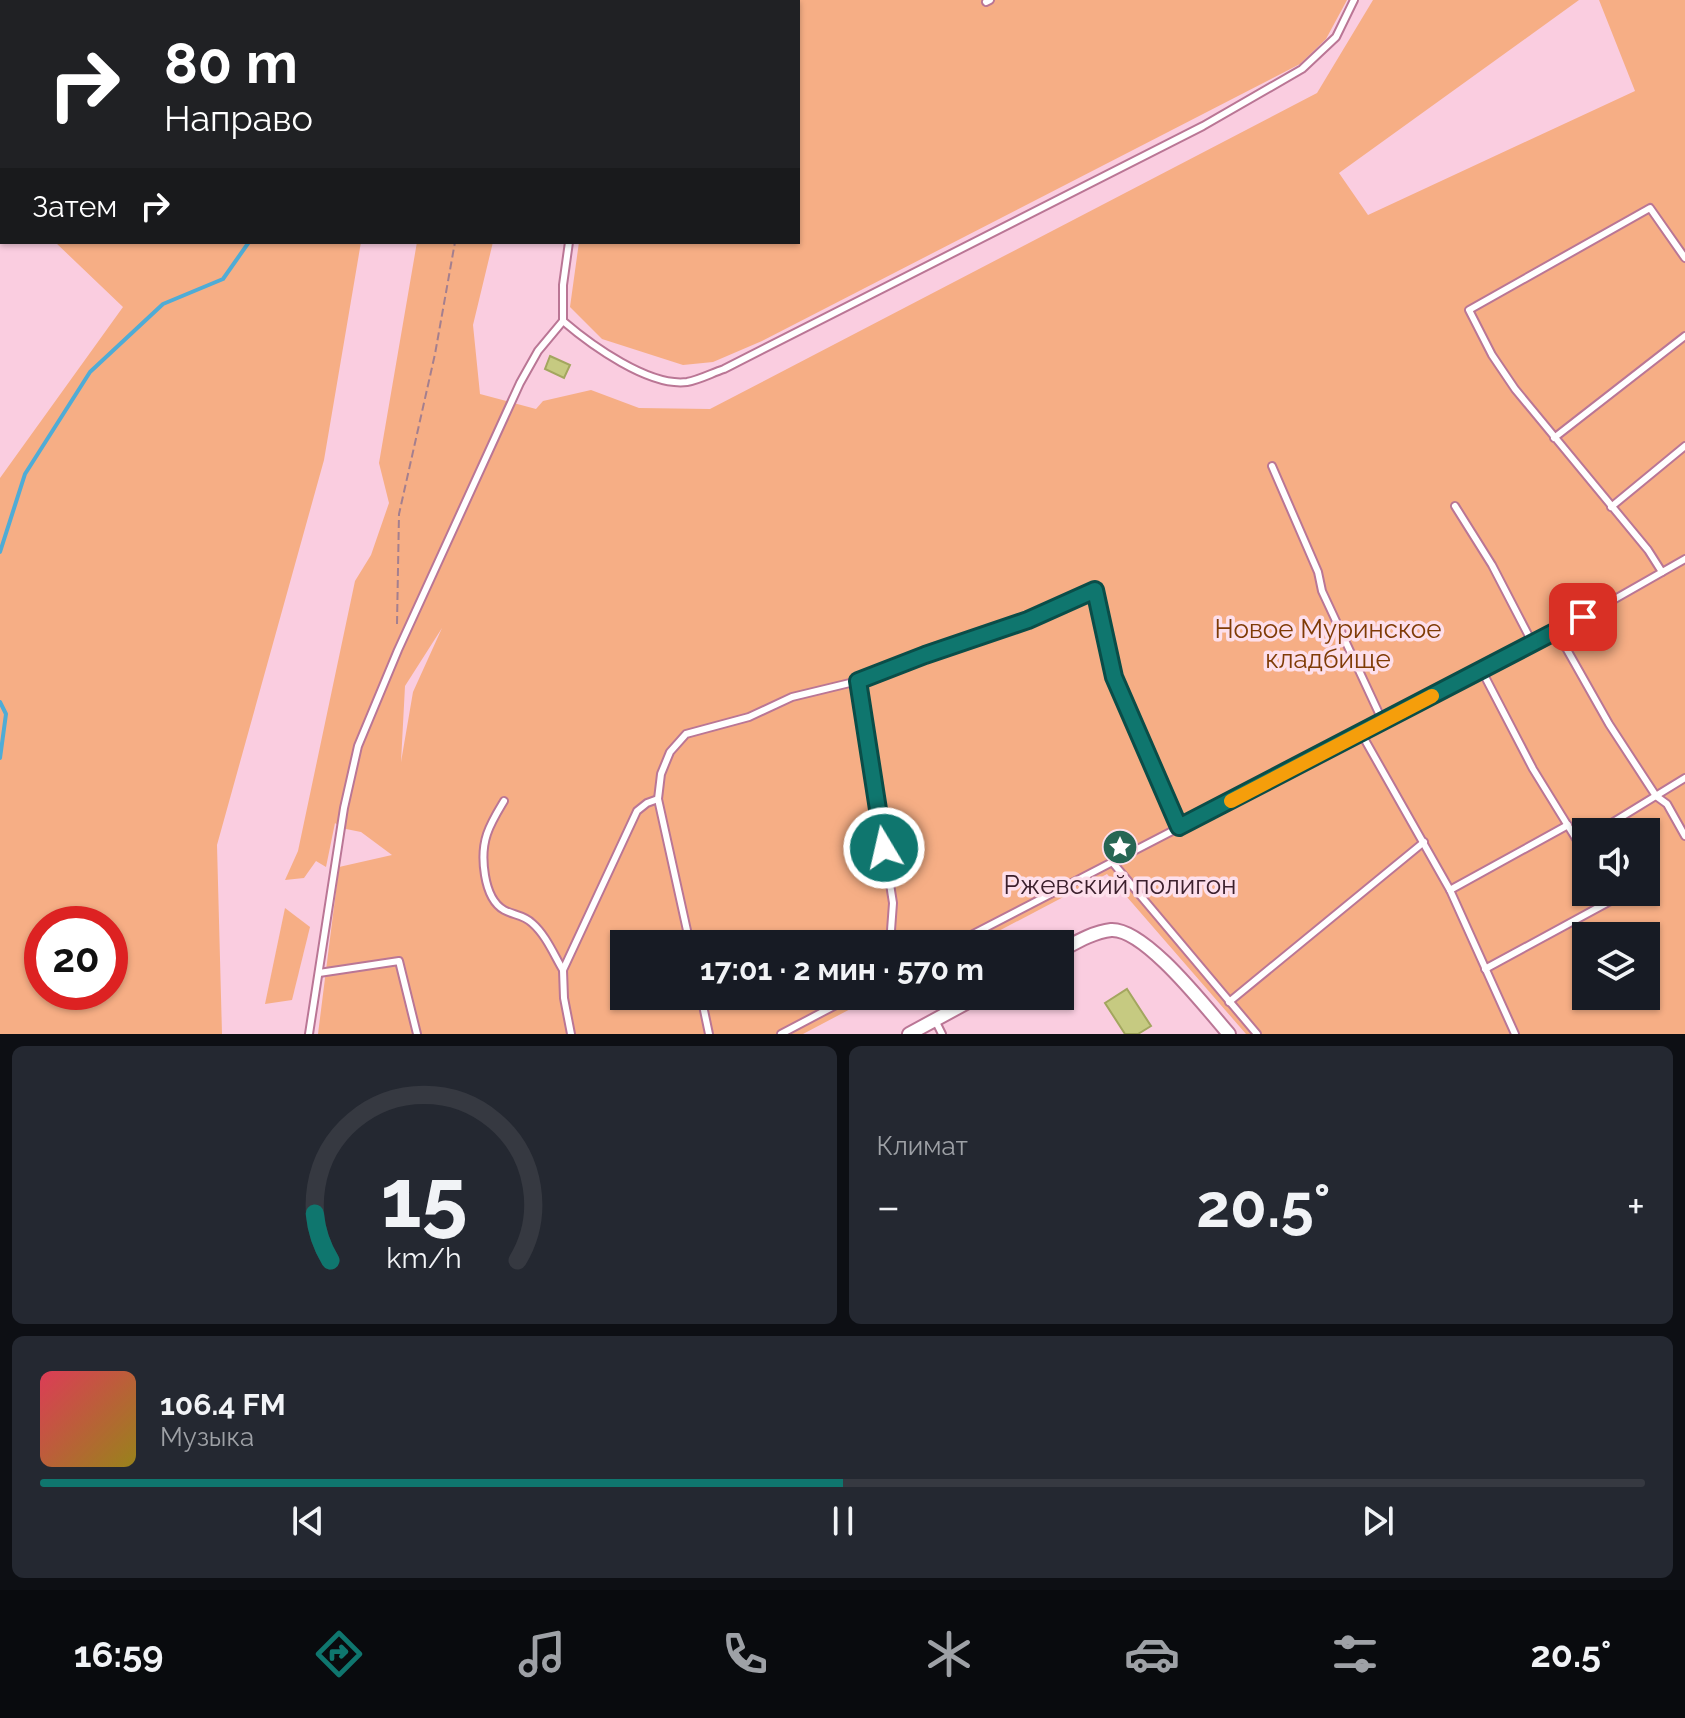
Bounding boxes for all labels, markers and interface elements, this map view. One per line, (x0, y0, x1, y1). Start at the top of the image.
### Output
text: 80 m (164, 30, 298, 96)
icon: right (32, 32, 136, 136)
text: Направо (164, 97, 313, 139)
icon: right (133, 184, 177, 228)
text: Затем (32, 189, 117, 224)
pin (1549, 583, 1617, 651)
icon: arrive (1561, 595, 1605, 639)
park label: Новое Муринское кладбище (1214, 614, 1442, 674)
position arrow (842, 806, 926, 890)
map controls (1572, 818, 1660, 1010)
button: sound (1572, 818, 1660, 906)
place icon: Ржевский полигон (1101, 828, 1139, 866)
place label: Ржевский полигон (1004, 870, 1236, 900)
speed limit sign: 20 (24, 906, 128, 1010)
button: layers (1572, 922, 1660, 1010)
text: 17:01 · 2 мин · 570 m (700, 952, 984, 987)
text: Климат (877, 1131, 968, 1161)
text: 15 (381, 1149, 468, 1246)
text: 20.5° (1196, 1171, 1331, 1241)
text: − (877, 1181, 900, 1232)
text: + (1627, 1181, 1645, 1232)
text: km/h (387, 1241, 462, 1275)
text: 106.4 FM (160, 1387, 286, 1422)
text: Музыка (160, 1422, 254, 1452)
icon: previous (286, 1499, 330, 1543)
icon: pause (821, 1499, 865, 1543)
icon: next (1356, 1499, 1400, 1543)
icon: directions (311, 1626, 367, 1682)
icon: music (514, 1626, 570, 1682)
icon: phone (717, 1626, 773, 1682)
icon: climate (921, 1626, 977, 1682)
icon: car (1124, 1626, 1180, 1682)
icon: filters (1327, 1626, 1383, 1682)
text: 16:59 (74, 1633, 163, 1675)
text: 20.5° (1531, 1633, 1611, 1675)

